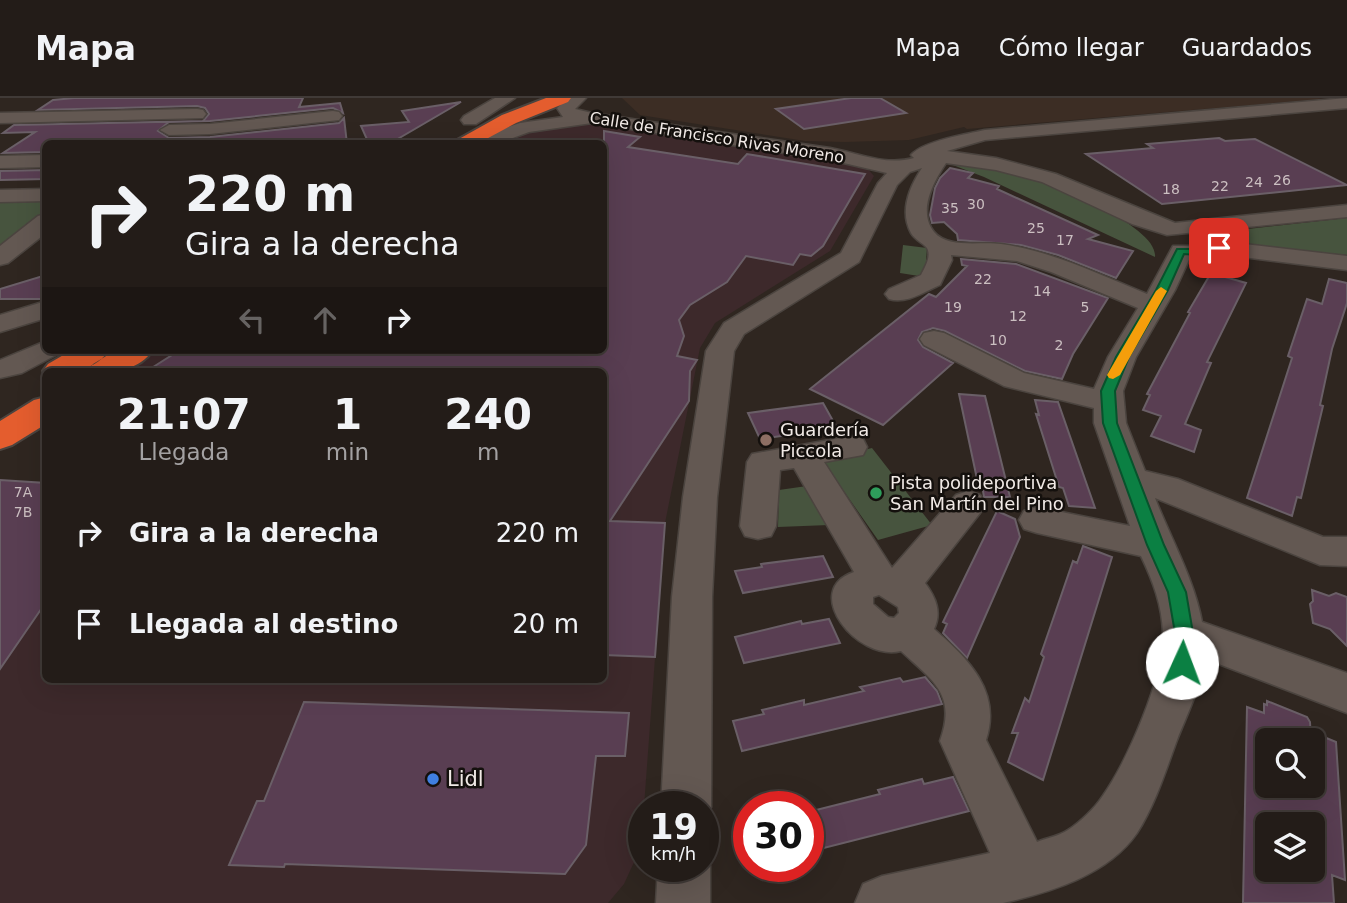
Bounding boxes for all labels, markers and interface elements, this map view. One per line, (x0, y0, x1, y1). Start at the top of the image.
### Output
text: Mapa (35, 29, 136, 68)
text: Mapa (895, 34, 961, 62)
text: Cómo llegar (999, 34, 1144, 62)
text: Guardados (1182, 34, 1312, 62)
street label: Calle de Francisco Rivas Moreno (588, 108, 846, 167)
text: 220 m (185, 166, 355, 223)
icon: right (70, 168, 161, 259)
house number: 26 (1273, 172, 1291, 188)
house number: 24 (1245, 174, 1263, 190)
house number: 22 (1211, 178, 1229, 194)
house number: 18 (1162, 181, 1180, 197)
house number: 30 (967, 196, 985, 212)
house number: 35 (941, 200, 959, 216)
pin (1189, 218, 1249, 278)
house number: 25 (1027, 220, 1045, 236)
text: Gira a la derecha (185, 225, 460, 263)
icon: arrive (1200, 229, 1238, 267)
house number: 17 (1056, 232, 1074, 248)
house number: 22 (974, 271, 992, 287)
house number: 14 (1033, 283, 1051, 299)
house number: 19 (944, 299, 962, 315)
house number: 5 (1081, 299, 1089, 315)
icon: left (233, 301, 271, 339)
icon: ahead (306, 301, 344, 339)
icon: right (379, 301, 417, 339)
house number: 12 (1009, 308, 1027, 324)
house number: 10 (989, 332, 1007, 348)
house number: 2 (1055, 337, 1063, 353)
text: 21:07 (117, 390, 251, 439)
text: 1 (333, 390, 362, 439)
text: 240 (444, 390, 532, 439)
place label: Guardería Piccola (780, 419, 869, 461)
marker: Guardería Piccola (758, 432, 774, 448)
text: Llegada (139, 439, 229, 465)
text: min (326, 439, 369, 465)
text: m (477, 439, 499, 465)
place label: Pista polideportiva San Martín del Pino (890, 472, 1064, 514)
house number: 7A (14, 484, 33, 500)
marker: Pista polideportiva San Martín del Pino (868, 485, 884, 501)
house number: 7B (14, 504, 32, 520)
icon: right (70, 514, 108, 552)
text: Gira a la derecha (129, 518, 379, 548)
text: 220 m (496, 518, 579, 548)
icon: arrive (70, 605, 108, 643)
text: Llegada al destino (129, 609, 398, 639)
text: 20 m (512, 609, 579, 639)
position arrow (1145, 626, 1219, 700)
map controls (1255, 728, 1325, 882)
button: search (1255, 728, 1325, 798)
place label: Lidl (447, 767, 484, 791)
marker: Lidl (425, 771, 441, 787)
speed limit sign: 30 (733, 791, 824, 882)
text: 19 (649, 807, 698, 847)
button: layers (1255, 812, 1325, 882)
text: km/h (651, 843, 696, 864)

